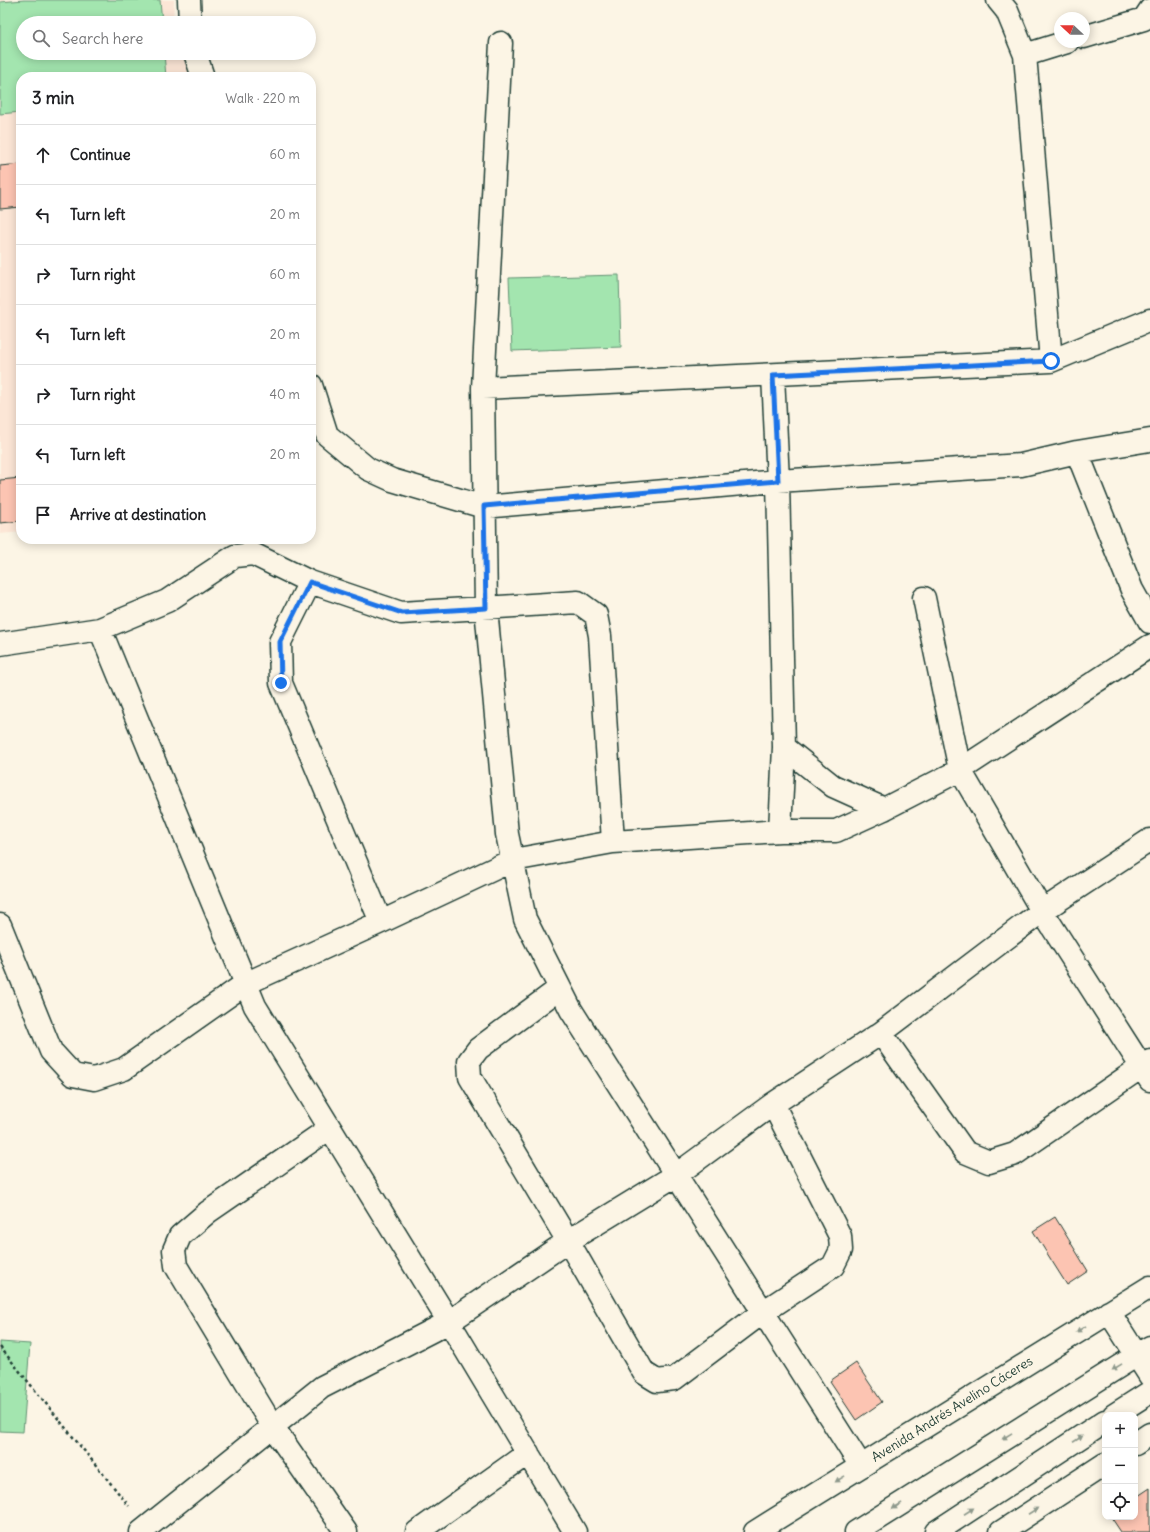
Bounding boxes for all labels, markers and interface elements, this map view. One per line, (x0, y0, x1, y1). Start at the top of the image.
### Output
north arrow (1054, 12, 1090, 48)
search box (16, 16, 316, 60)
icon: search (30, 27, 52, 49)
text: Search here (62, 29, 143, 48)
text: 3 min (32, 87, 74, 109)
text: Walk · 220 m (225, 90, 300, 107)
icon: ahead (32, 144, 54, 166)
text: Continue (70, 145, 131, 164)
text: 60 m (269, 146, 300, 163)
icon: left (32, 204, 54, 226)
text: Turn left (70, 205, 125, 224)
text: 20 m (270, 206, 300, 223)
icon: right (32, 264, 54, 286)
text: Turn right (70, 265, 135, 284)
text: 60 m (269, 266, 300, 283)
icon: left (32, 324, 54, 346)
text: Turn left (70, 325, 125, 344)
text: 20 m (270, 326, 300, 343)
route start (1042, 352, 1060, 370)
icon: right (32, 384, 54, 406)
text: Turn right (70, 385, 135, 404)
text: 40 m (269, 386, 300, 403)
icon: left (32, 444, 54, 466)
text: Turn left (70, 445, 125, 464)
text: 20 m (270, 446, 300, 463)
icon: arrive (32, 504, 54, 526)
text: Arrive at destination (70, 505, 206, 524)
route end (272, 674, 290, 692)
one-way arrow (1075, 1326, 1087, 1333)
street label: Avenida Andrés Avelino Cáceres (868, 1352, 1036, 1466)
one-way arrow (1112, 1363, 1122, 1371)
map controls (1102, 1412, 1138, 1520)
button: + (1102, 1412, 1138, 1448)
one-way arrow (1001, 1433, 1013, 1440)
one-way arrow (1072, 1435, 1083, 1443)
button: − (1102, 1448, 1138, 1484)
one-way arrow (835, 1475, 845, 1483)
button: locate (1102, 1484, 1138, 1520)
one-way arrow (892, 1502, 902, 1510)
one-way arrow (963, 1507, 975, 1514)
one-way arrow (1028, 1507, 1039, 1514)

